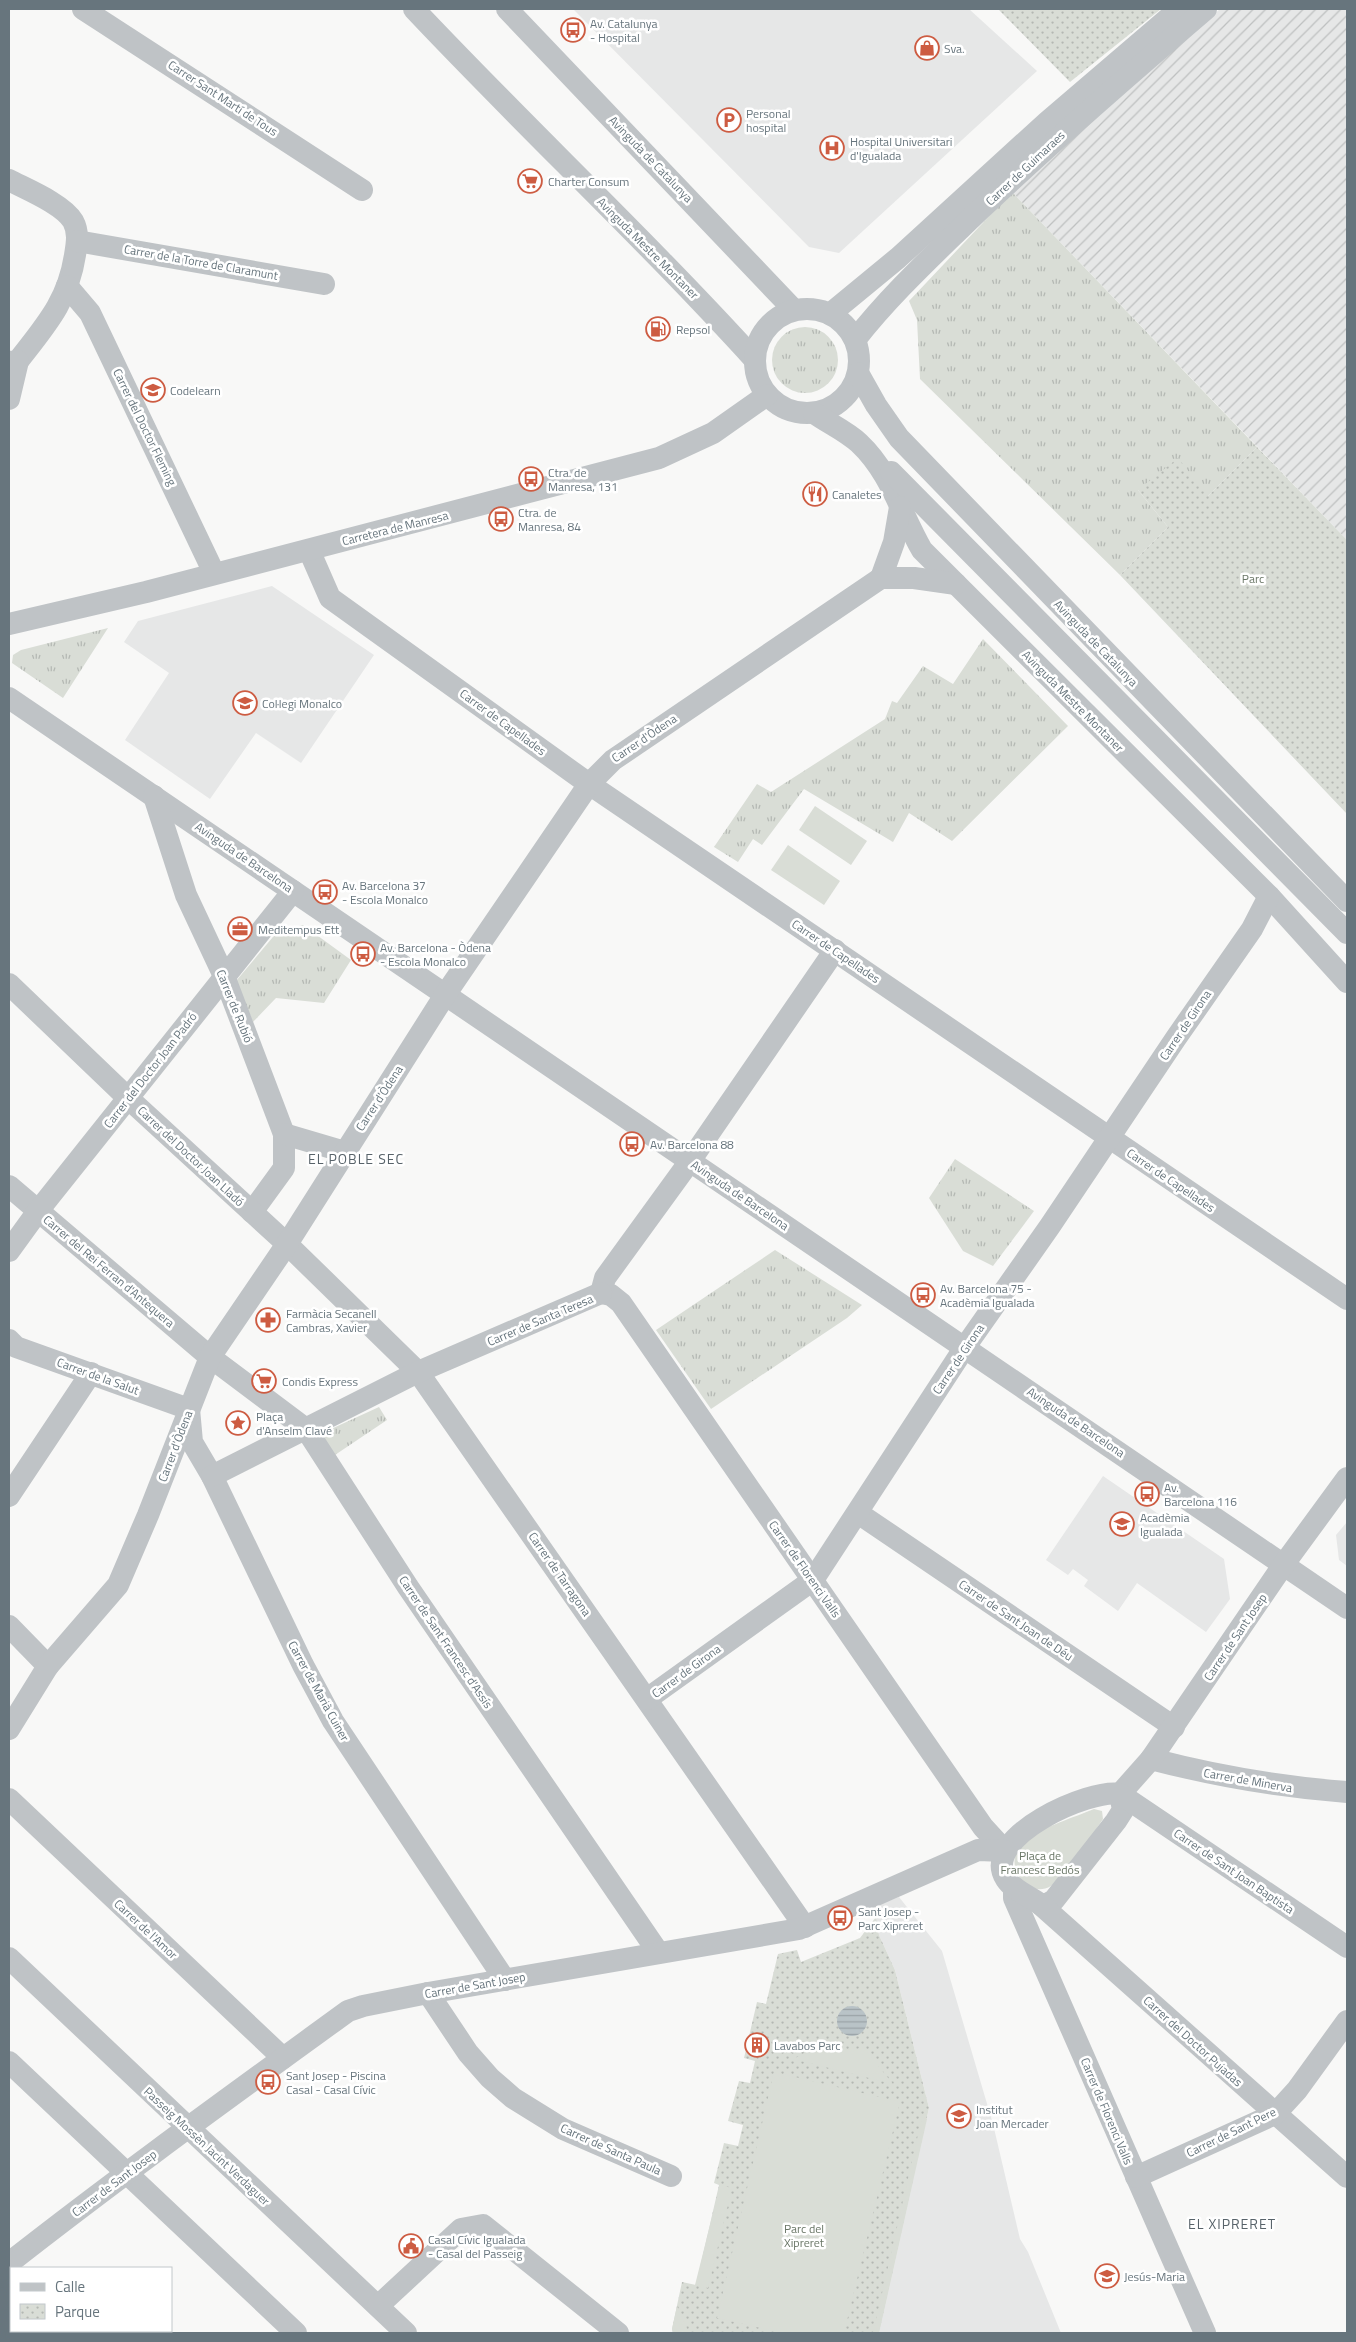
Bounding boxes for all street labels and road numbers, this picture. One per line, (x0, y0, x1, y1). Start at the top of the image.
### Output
street label: Carrer Sant Martí de Tous (164, 55, 282, 141)
street label: Avinguda de Catalunya (604, 111, 698, 207)
street label: Carrer de Guimaraes (981, 126, 1069, 210)
street label: Avinguda Mestre Montaner (593, 193, 703, 303)
street label: Carrer de la Torre de Claramunt (123, 239, 280, 285)
street label: Carrer del Doctor Fleming (108, 365, 182, 489)
street label: Carretera de Manresa (340, 506, 450, 550)
street label: Avinguda de Catalunya (1049, 595, 1143, 691)
street label: Avinguda Mestre Montaner (1018, 646, 1128, 756)
street label: Carrer de Capellades (456, 684, 551, 760)
street label: Carrer d'Òdena (608, 709, 680, 767)
street label: Avinguda de Barcelona (191, 817, 297, 897)
street label: Carrer de Capellades (788, 914, 884, 988)
street label: Carrer de Rubió (212, 966, 258, 1046)
street label: Carrer de Girona (1154, 986, 1216, 1064)
street label: Carrer del Doctor Joan Padró (99, 1008, 201, 1132)
street label: Carrer d'Òdena (351, 1061, 407, 1135)
street label: Carrer del Doctor Joan Lladó (133, 1101, 249, 1211)
street label: Carrer de Capellades (1123, 1143, 1219, 1217)
street label: Avinguda de Barcelona (687, 1155, 793, 1235)
street label: Carrer del Rei Ferran d'Antequera (39, 1210, 179, 1332)
street label: Carrer de Santa Teresa (484, 1289, 596, 1351)
street label: Carrer de Girona (927, 1320, 989, 1398)
street label: Carrer de la Salut (54, 1352, 142, 1400)
street label: Avinguda de Barcelona (1023, 1382, 1129, 1462)
street label: Carrer d'Òdena (153, 1407, 197, 1485)
street label: Carrer de Florenci Valls (764, 1516, 846, 1622)
street label: Carrer de Tarragona (524, 1528, 596, 1620)
street label: Carrer de Sant Francesc d'Assís (394, 1572, 498, 1713)
street label: Carrer de Sant Joan de Déu (955, 1575, 1077, 1665)
street label: Carrer de Sant Josep (1199, 1589, 1271, 1685)
street label: Carrer de Marià Cuiner (283, 1637, 355, 1745)
street label: Carrer de Girona (647, 1639, 725, 1703)
street label: Carrer de Minerva (1202, 1763, 1294, 1797)
street label: Carrer de Sant Joan Baptista (1170, 1824, 1298, 1918)
street label: Carrer de l'Amor (110, 1894, 182, 1964)
street label: Carrer de Sant Josep (423, 1967, 527, 2003)
street label: Carrer del Doctor Pujadas (1139, 1991, 1247, 2091)
street label: Carrer de Florenci Valls (1076, 2054, 1138, 2168)
street label: Passeig Mossèn Jacint Verdaguer (140, 2082, 274, 2210)
street label: Carrer de Sant Pere (1183, 2102, 1279, 2162)
street label: Carrer de Santa Paula (558, 2118, 664, 2180)
street label: Carrer de Sant Josep (68, 2145, 160, 2221)

